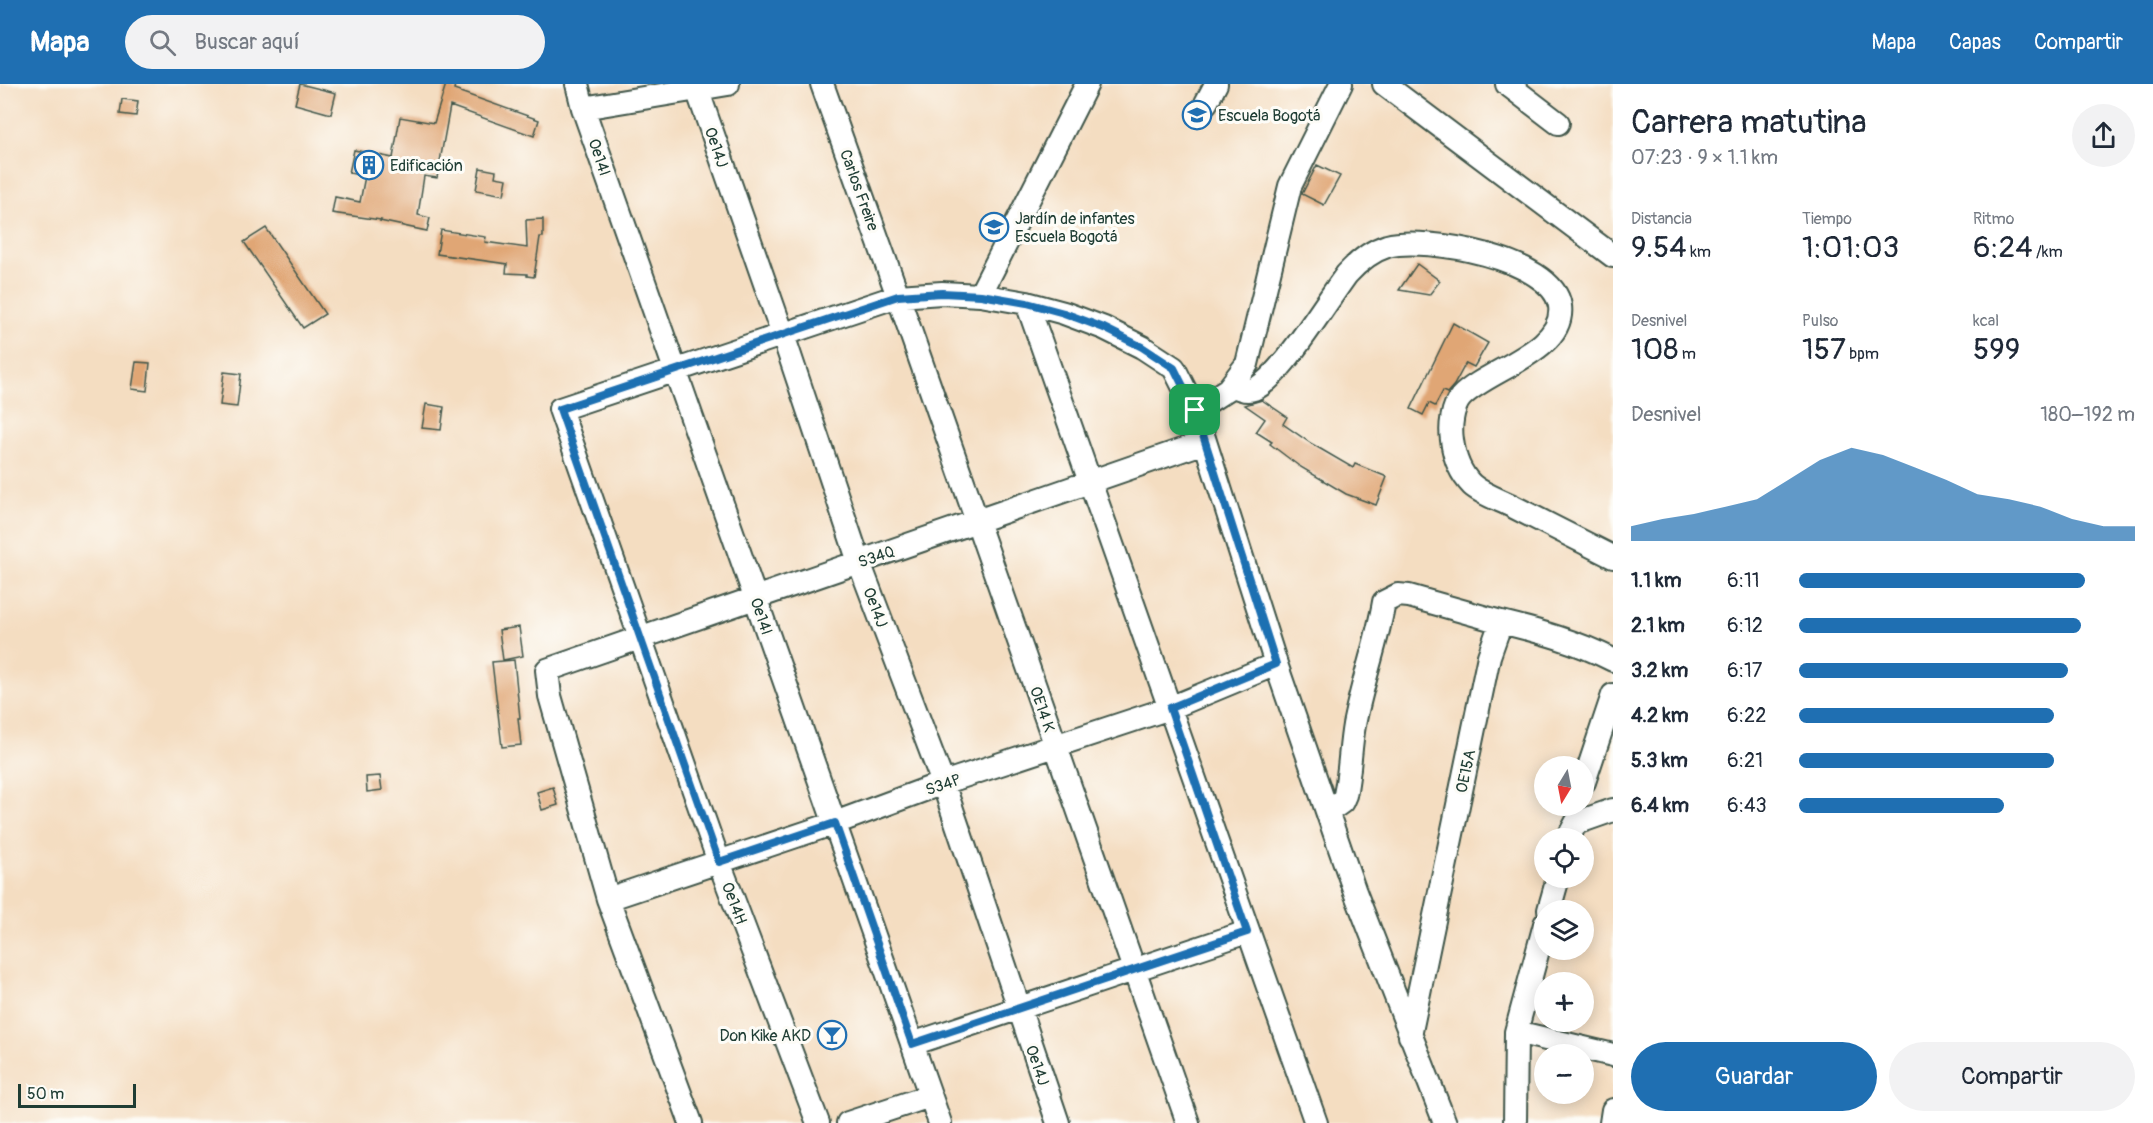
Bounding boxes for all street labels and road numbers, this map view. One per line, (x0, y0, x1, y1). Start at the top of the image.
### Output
street label: Oe14J (700, 125, 732, 170)
street label: Oe14I (583, 136, 615, 179)
street label: Carlos Freire (835, 147, 883, 234)
street label: S34Q (855, 541, 897, 572)
street label: Oe14J (858, 585, 892, 631)
street label: Oe14I (745, 595, 777, 638)
street label: OE14 K (1025, 684, 1059, 735)
street label: OE15A (1452, 748, 1480, 795)
street label: S34P (923, 770, 964, 800)
street label: Oe14H (717, 879, 751, 927)
street label: Oe14J (1021, 1043, 1053, 1088)

